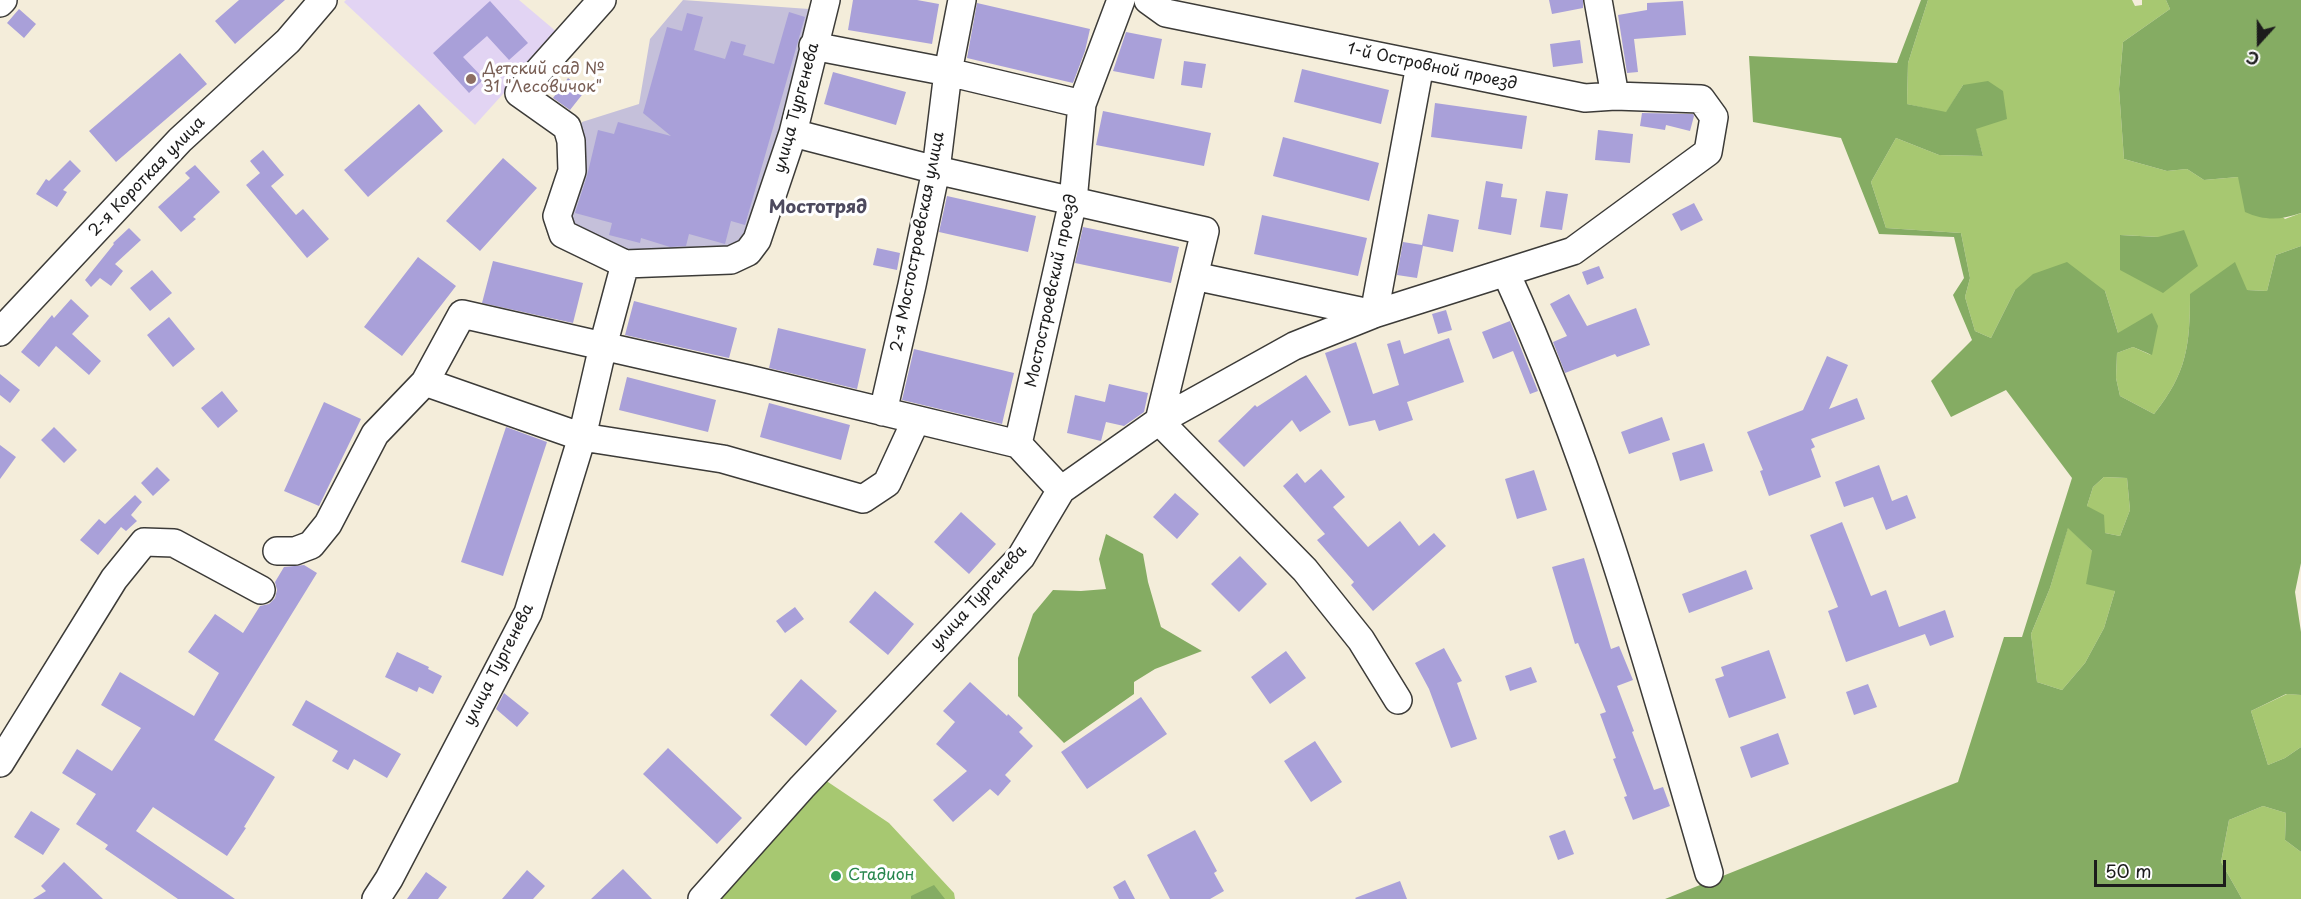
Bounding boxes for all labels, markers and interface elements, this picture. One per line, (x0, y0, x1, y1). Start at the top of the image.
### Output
north arrow (2229, 12, 2289, 72)
street label: 1-й Островной проезд (1345, 40, 1519, 94)
street label: улица Тургенева (770, 41, 824, 175)
text: С (2243, 45, 2262, 72)
place label: Детский сад № 31 "Лесовичок" (483, 60, 605, 98)
marker: Детский сад № 31 "Лесовичок" (464, 72, 478, 86)
street label: 2-я Короткая улица (85, 113, 209, 241)
street label: 2-я Мостостроевская улица (887, 130, 949, 354)
street label: Мостостроевский проезд (1022, 193, 1082, 389)
district label: Мостотряд (769, 197, 867, 219)
street label: улица Тургенева (927, 542, 1031, 654)
street label: улица Тургенева (460, 601, 538, 729)
scale bar (2097, 848, 2229, 886)
text: 50 m (2105, 857, 2152, 884)
place label: Стадион (848, 866, 915, 886)
marker: Стадион (829, 869, 843, 883)

